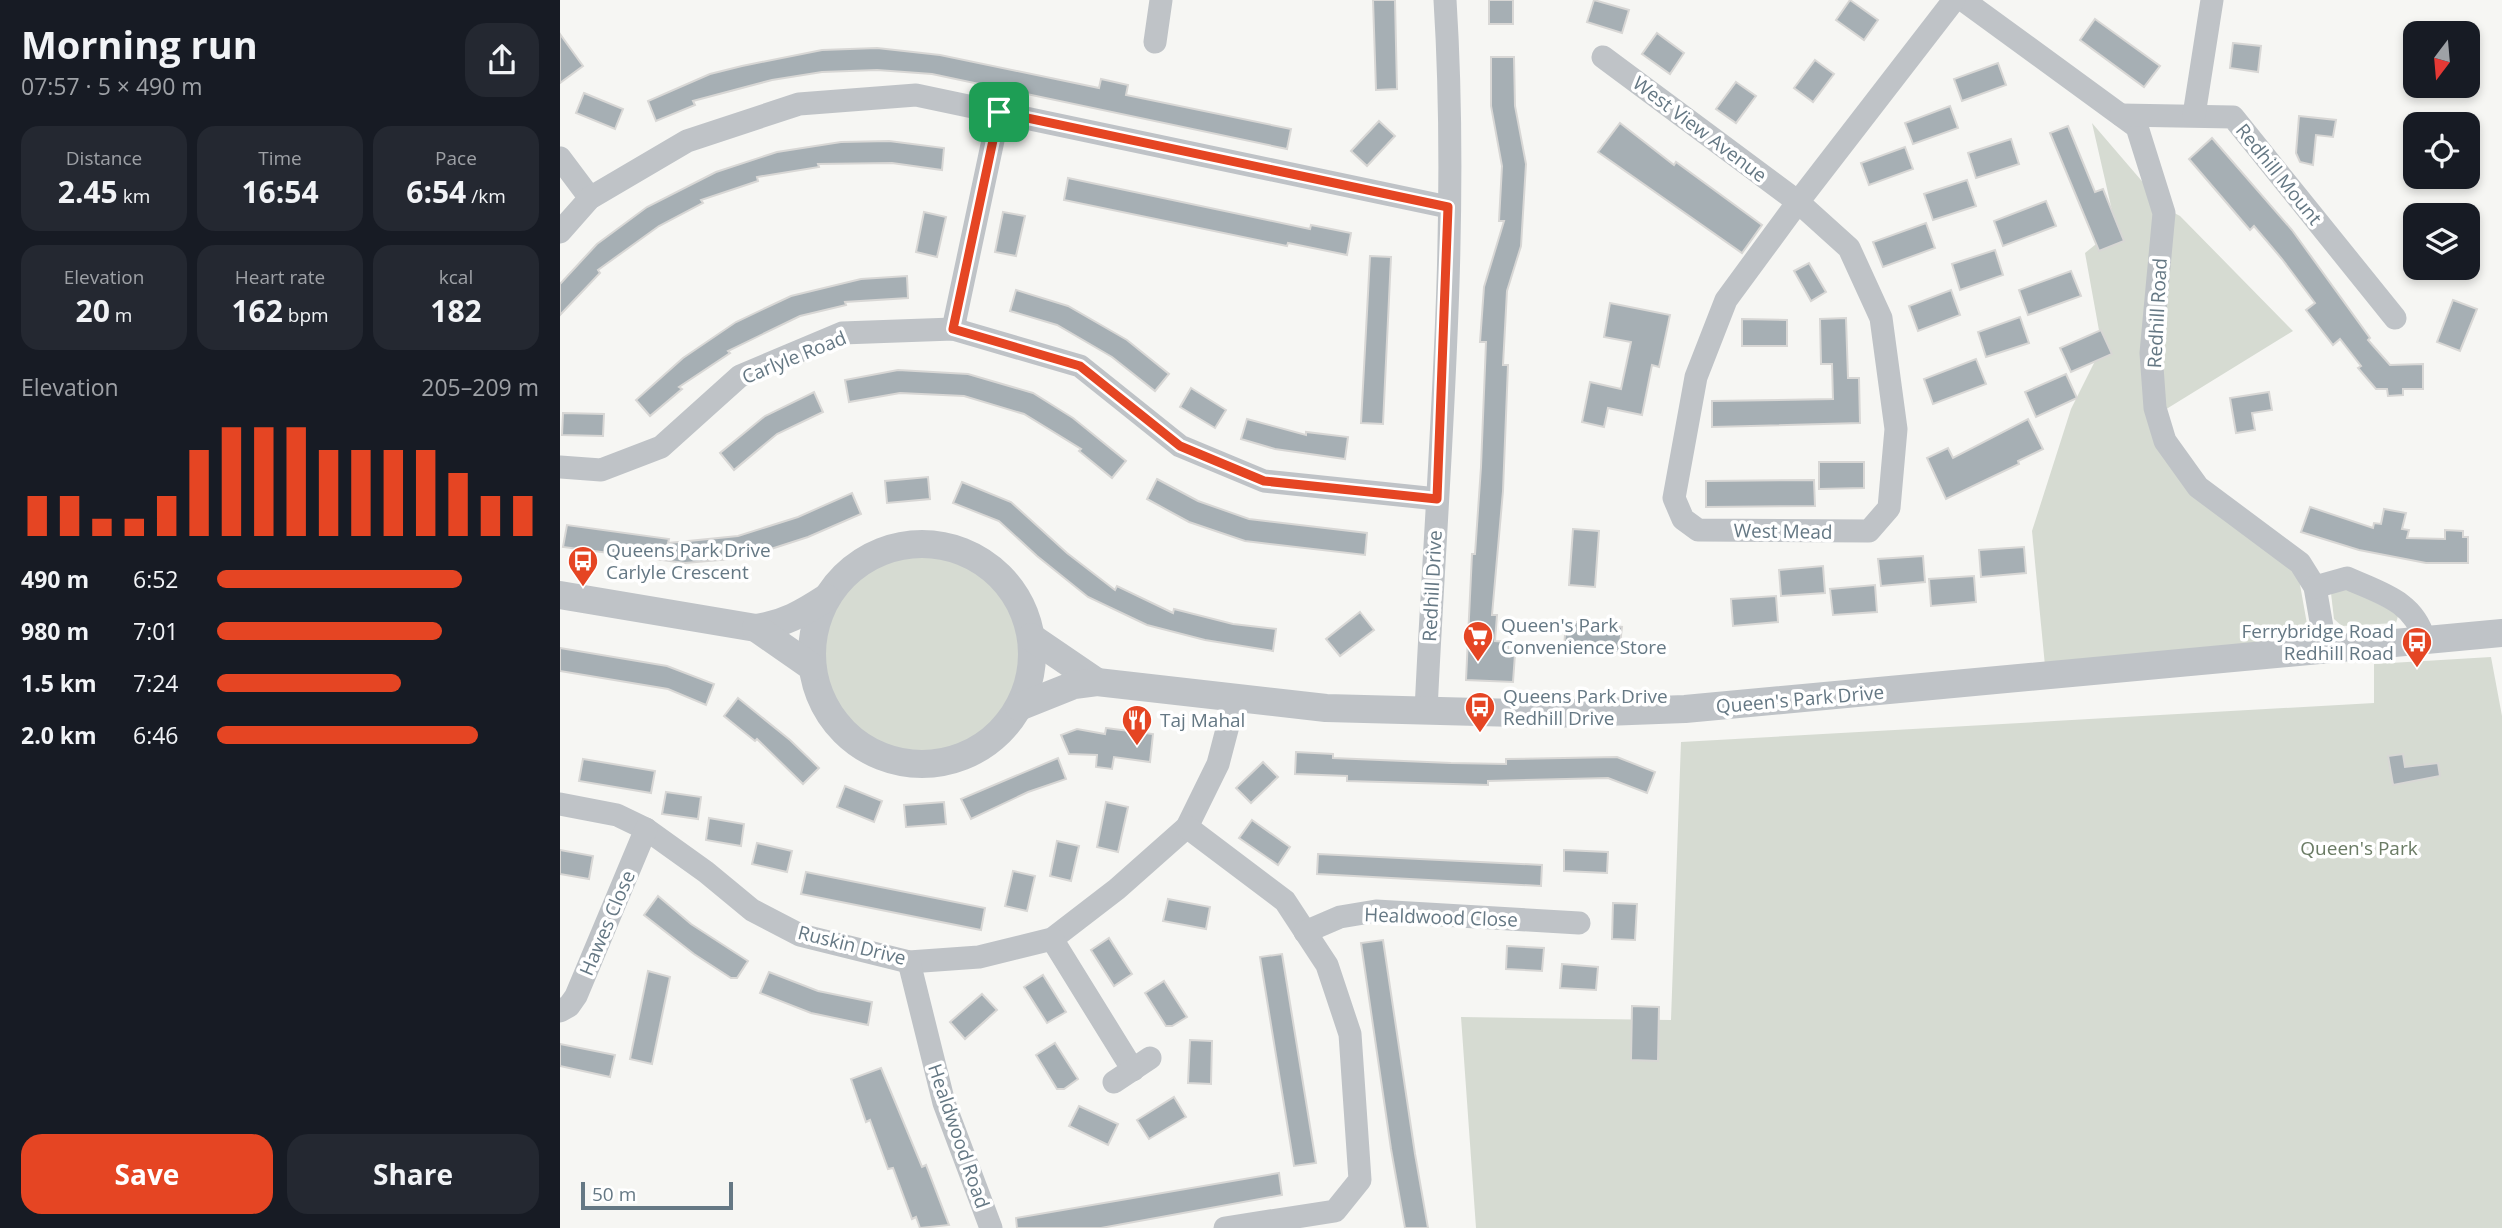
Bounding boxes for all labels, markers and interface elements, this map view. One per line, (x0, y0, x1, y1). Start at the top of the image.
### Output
text: Morning run (21, 18, 258, 70)
north arrow (2403, 21, 2480, 98)
map controls (2403, 21, 2480, 280)
button: share (465, 23, 539, 97)
text: 07:57 · 5 × 490 m (21, 70, 203, 102)
street label: West View Avenue (1628, 70, 1772, 188)
pin (969, 82, 1029, 142)
icon: arrive (980, 93, 1018, 131)
button: locate (2403, 112, 2480, 189)
street label: Redhill Mount (2230, 118, 2328, 230)
text: Distance (66, 145, 142, 171)
text: Time (258, 145, 302, 171)
text: Pace (435, 145, 477, 171)
text: 2.45 (58, 171, 118, 212)
text: 16:54 (241, 171, 319, 212)
text: 6:54 (406, 171, 466, 212)
text: km (118, 183, 150, 209)
text: /km (466, 183, 506, 209)
button: layers (2403, 203, 2480, 280)
street label: Redhill Road (2141, 257, 2173, 369)
text: Elevation (64, 264, 144, 290)
text: Heart rate (235, 264, 325, 290)
text: kcal (439, 264, 473, 290)
text: 20 (76, 290, 110, 331)
text: 162 (231, 290, 283, 331)
text: 182 (430, 290, 482, 331)
text: m (110, 302, 132, 328)
text: bpm (283, 302, 329, 328)
street label: Carlyle Road (738, 324, 850, 390)
text: Elevation (21, 371, 119, 403)
text: 205–209 m (421, 371, 539, 403)
street label: West Mead (1733, 517, 1833, 545)
street label: Redhill Drive (1416, 530, 1448, 642)
place label: Queens Park Drive Carlyle Crescent (606, 537, 771, 585)
bus stop icon: Queens Park Drive Carlyle Crescent (566, 544, 600, 588)
text: 490 m (21, 563, 89, 595)
text: 6:52 (133, 563, 179, 595)
place label: Queen's Park Convenience Store (1501, 612, 1667, 660)
text: 980 m (21, 615, 89, 647)
text: 7:01 (133, 615, 179, 647)
place label: Ferrybridge Road Redhill Road (2241, 618, 2394, 666)
supermarket icon: Queen's Park Convenience Store (1461, 619, 1495, 663)
bus stop icon: Ferrybridge Road Redhill Road (2400, 625, 2434, 669)
text: 1.5 km (21, 667, 97, 699)
text: 7:24 (133, 667, 179, 699)
street label: Queen's Park Drive (1715, 679, 1885, 719)
place label: Queens Park Drive Redhill Drive (1503, 683, 1668, 731)
bus stop icon: Queens Park Drive Redhill Drive (1463, 690, 1497, 734)
restaurant icon: Taj Mahal (1120, 703, 1154, 747)
place label: Taj Mahal (1160, 707, 1245, 733)
text: 2.0 km (21, 719, 97, 751)
text: 6:46 (133, 719, 179, 751)
park label: Queen's Park (2300, 835, 2418, 861)
street label: Hawes Close (573, 866, 641, 980)
street label: Healdwood Close (1364, 901, 1518, 933)
street label: Ruskin Drive (795, 919, 909, 971)
street label: Healdwood Road (922, 1060, 996, 1212)
button: Save (21, 1134, 273, 1214)
button: Share (287, 1134, 539, 1214)
scale bar (581, 1179, 733, 1211)
text: 50 m (592, 1181, 636, 1207)

